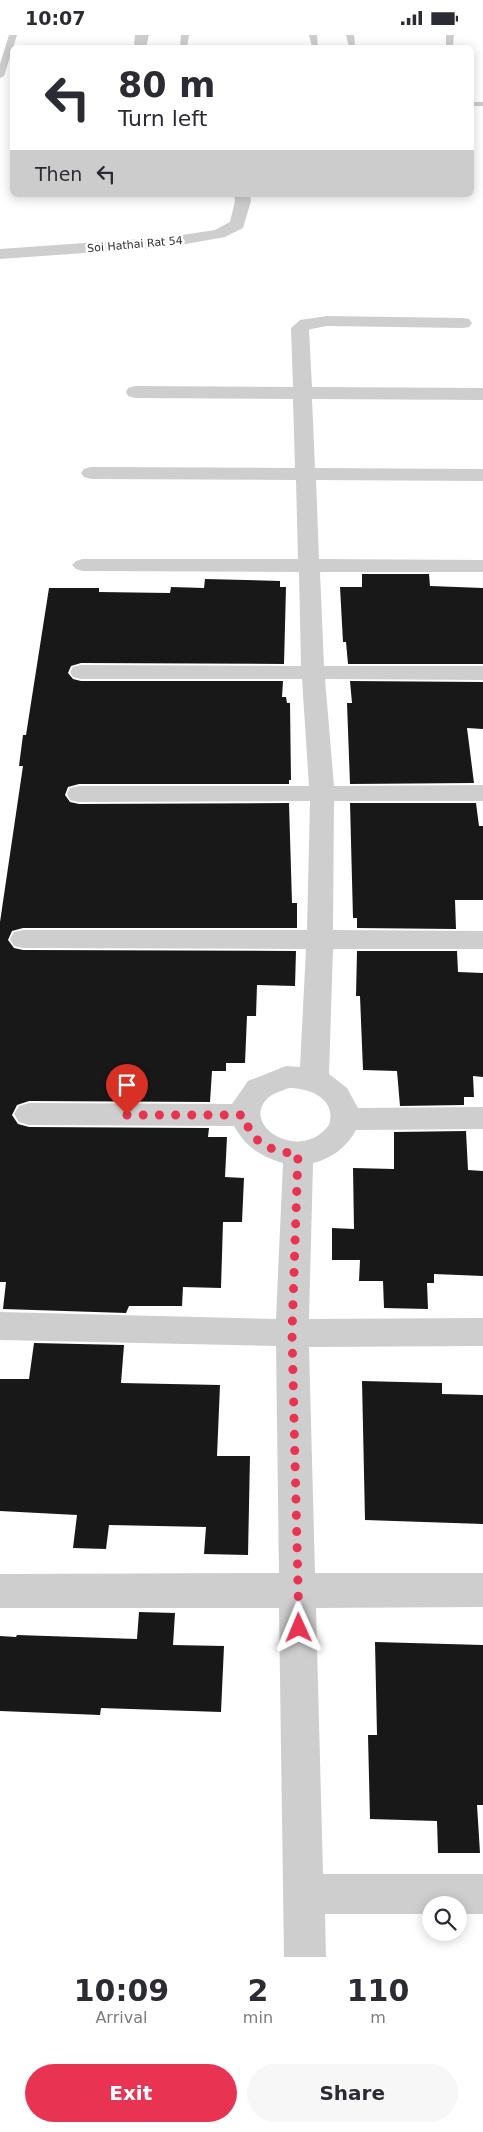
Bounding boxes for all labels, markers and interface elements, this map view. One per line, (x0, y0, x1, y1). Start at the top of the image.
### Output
text: 10:07 (25, 7, 85, 29)
icon: left (35, 65, 100, 130)
text: 80 m (118, 65, 215, 105)
text: Turn left (118, 106, 207, 131)
icon: left (92, 160, 120, 188)
text: Then (35, 163, 82, 185)
street label: Soi Hathai Rat 54 (87, 234, 183, 255)
pin (106, 1064, 148, 1115)
icon: arrive (113, 1071, 141, 1099)
position arrow (272, 1601, 324, 1653)
map controls (422, 1896, 467, 1941)
button: search (422, 1896, 467, 1941)
text: 10:09 (74, 1973, 169, 2008)
text: 2 (247, 1973, 268, 2008)
text: 110 (347, 1973, 409, 2008)
text: Arrival (95, 2008, 147, 2027)
text: min (243, 2008, 273, 2027)
text: m (370, 2008, 386, 2027)
button: Exit (25, 2064, 237, 2122)
button: Share (247, 2064, 458, 2122)

